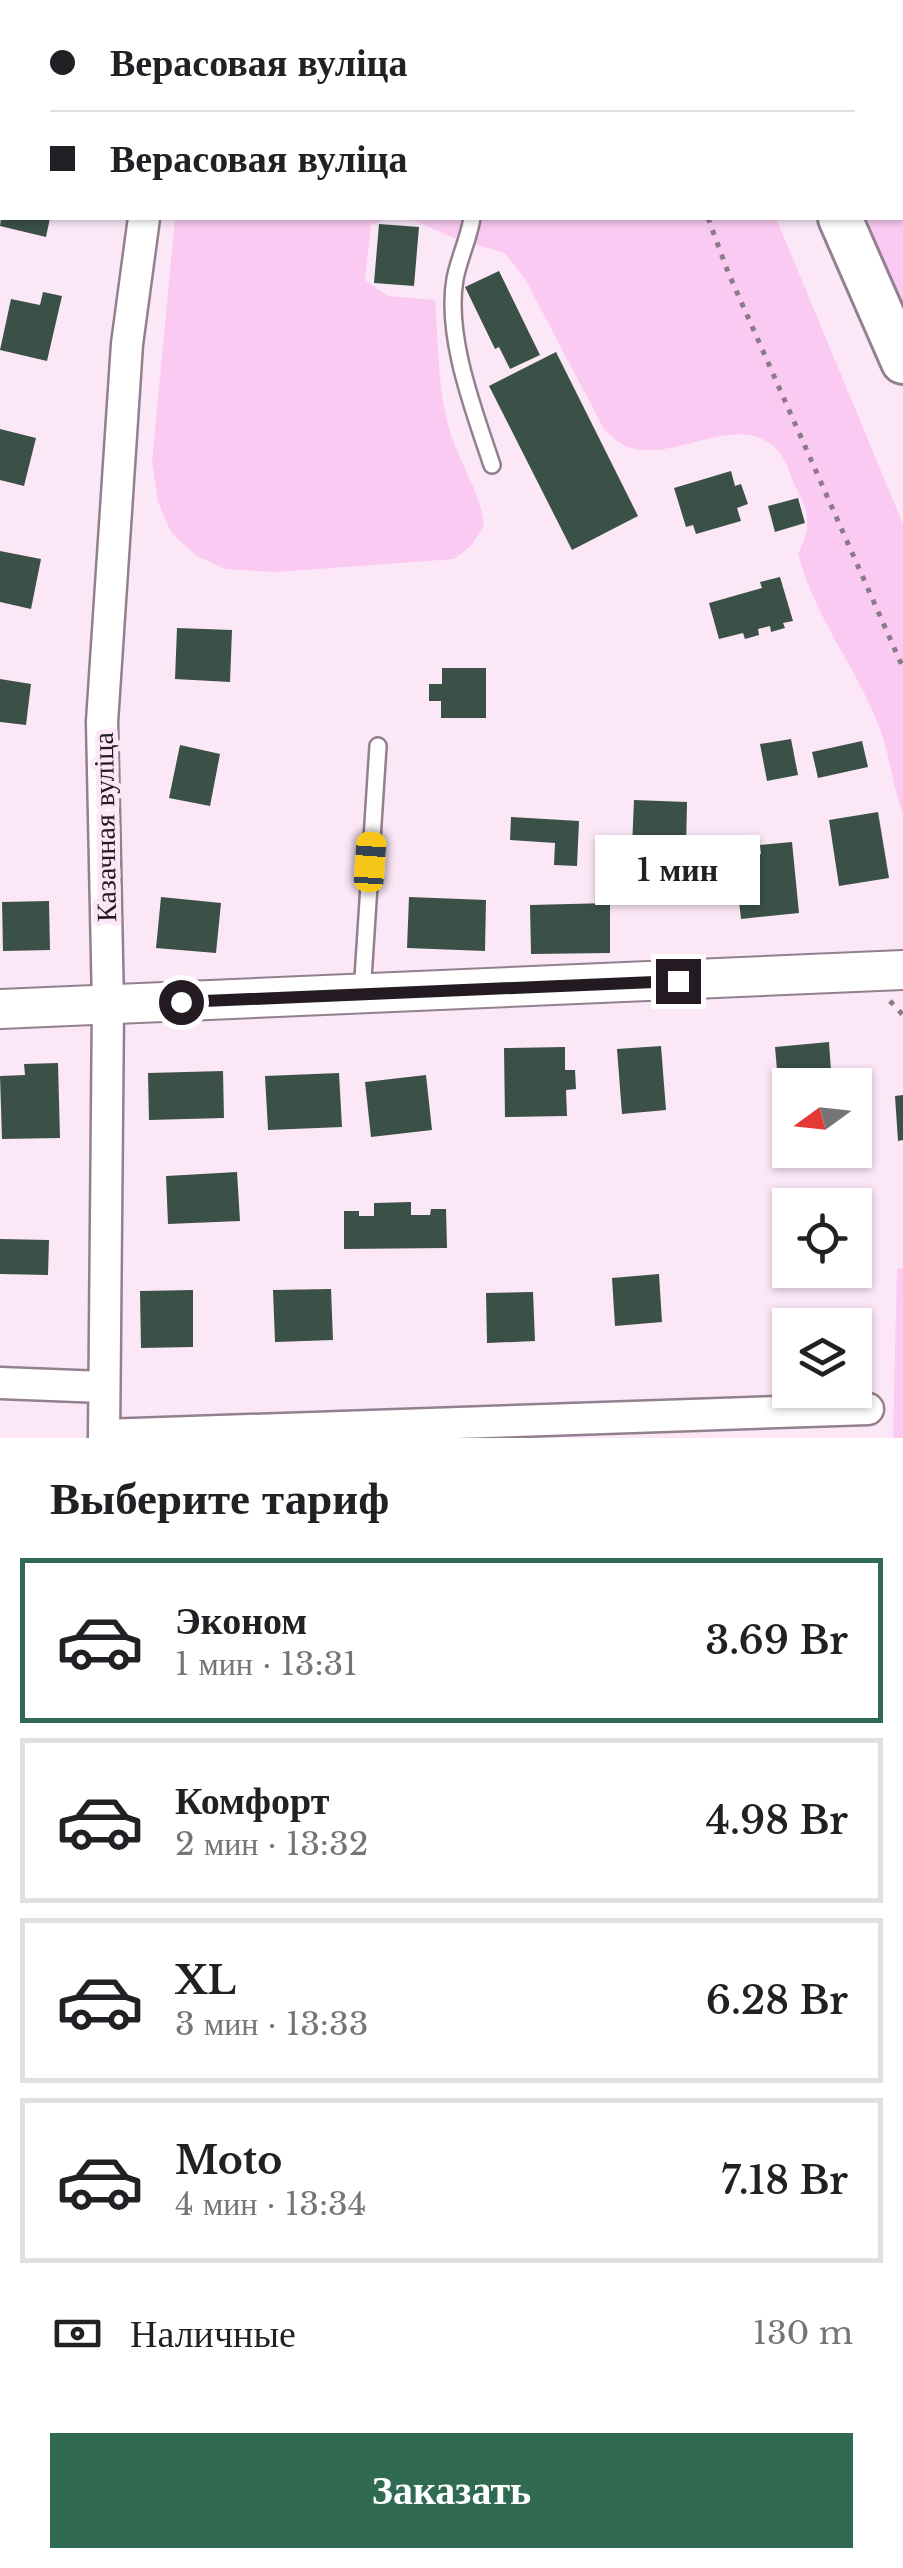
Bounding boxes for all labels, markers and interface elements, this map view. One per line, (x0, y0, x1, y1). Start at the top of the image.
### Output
text: Верасовая вуліца (110, 39, 408, 86)
text: Верасовая вуліца (110, 135, 408, 182)
street label: Казачная вуліца (86, 731, 124, 922)
car (353, 831, 387, 893)
callout: 1 мин (596, 836, 760, 906)
text: 1 мин (637, 850, 718, 890)
route end (656, 959, 701, 1004)
route start (159, 980, 204, 1025)
north arrow (772, 1068, 872, 1168)
map controls (772, 1068, 872, 1408)
button: locate (772, 1188, 872, 1288)
button: layers (772, 1308, 872, 1408)
text: Выберите тариф (50, 1470, 389, 1526)
icon: car (55, 1596, 145, 1686)
text: Эконом (175, 1597, 307, 1644)
text: 3.69 Br (705, 1617, 848, 1664)
text: 1 мин · 13:31 (175, 1644, 358, 1684)
icon: car (55, 1776, 145, 1866)
text: Комфорт (175, 1777, 329, 1824)
text: 4.98 Br (706, 1797, 848, 1844)
text: 2 мин · 13:32 (175, 1824, 368, 1864)
icon: car (55, 1956, 145, 2046)
text: XL (175, 1957, 236, 2004)
text: 6.28 Br (706, 1977, 848, 2024)
text: 3 мин · 13:33 (175, 2004, 368, 2044)
icon: car (55, 2136, 145, 2226)
text: Moto (175, 2137, 282, 2184)
text: 7.18 Br (721, 2157, 848, 2204)
text: 4 мин · 13:34 (175, 2184, 366, 2224)
icon: cash (50, 2306, 105, 2361)
text: Наличные (130, 2310, 296, 2357)
text: 130 m (753, 2313, 853, 2353)
button: Заказать (50, 2433, 853, 2548)

